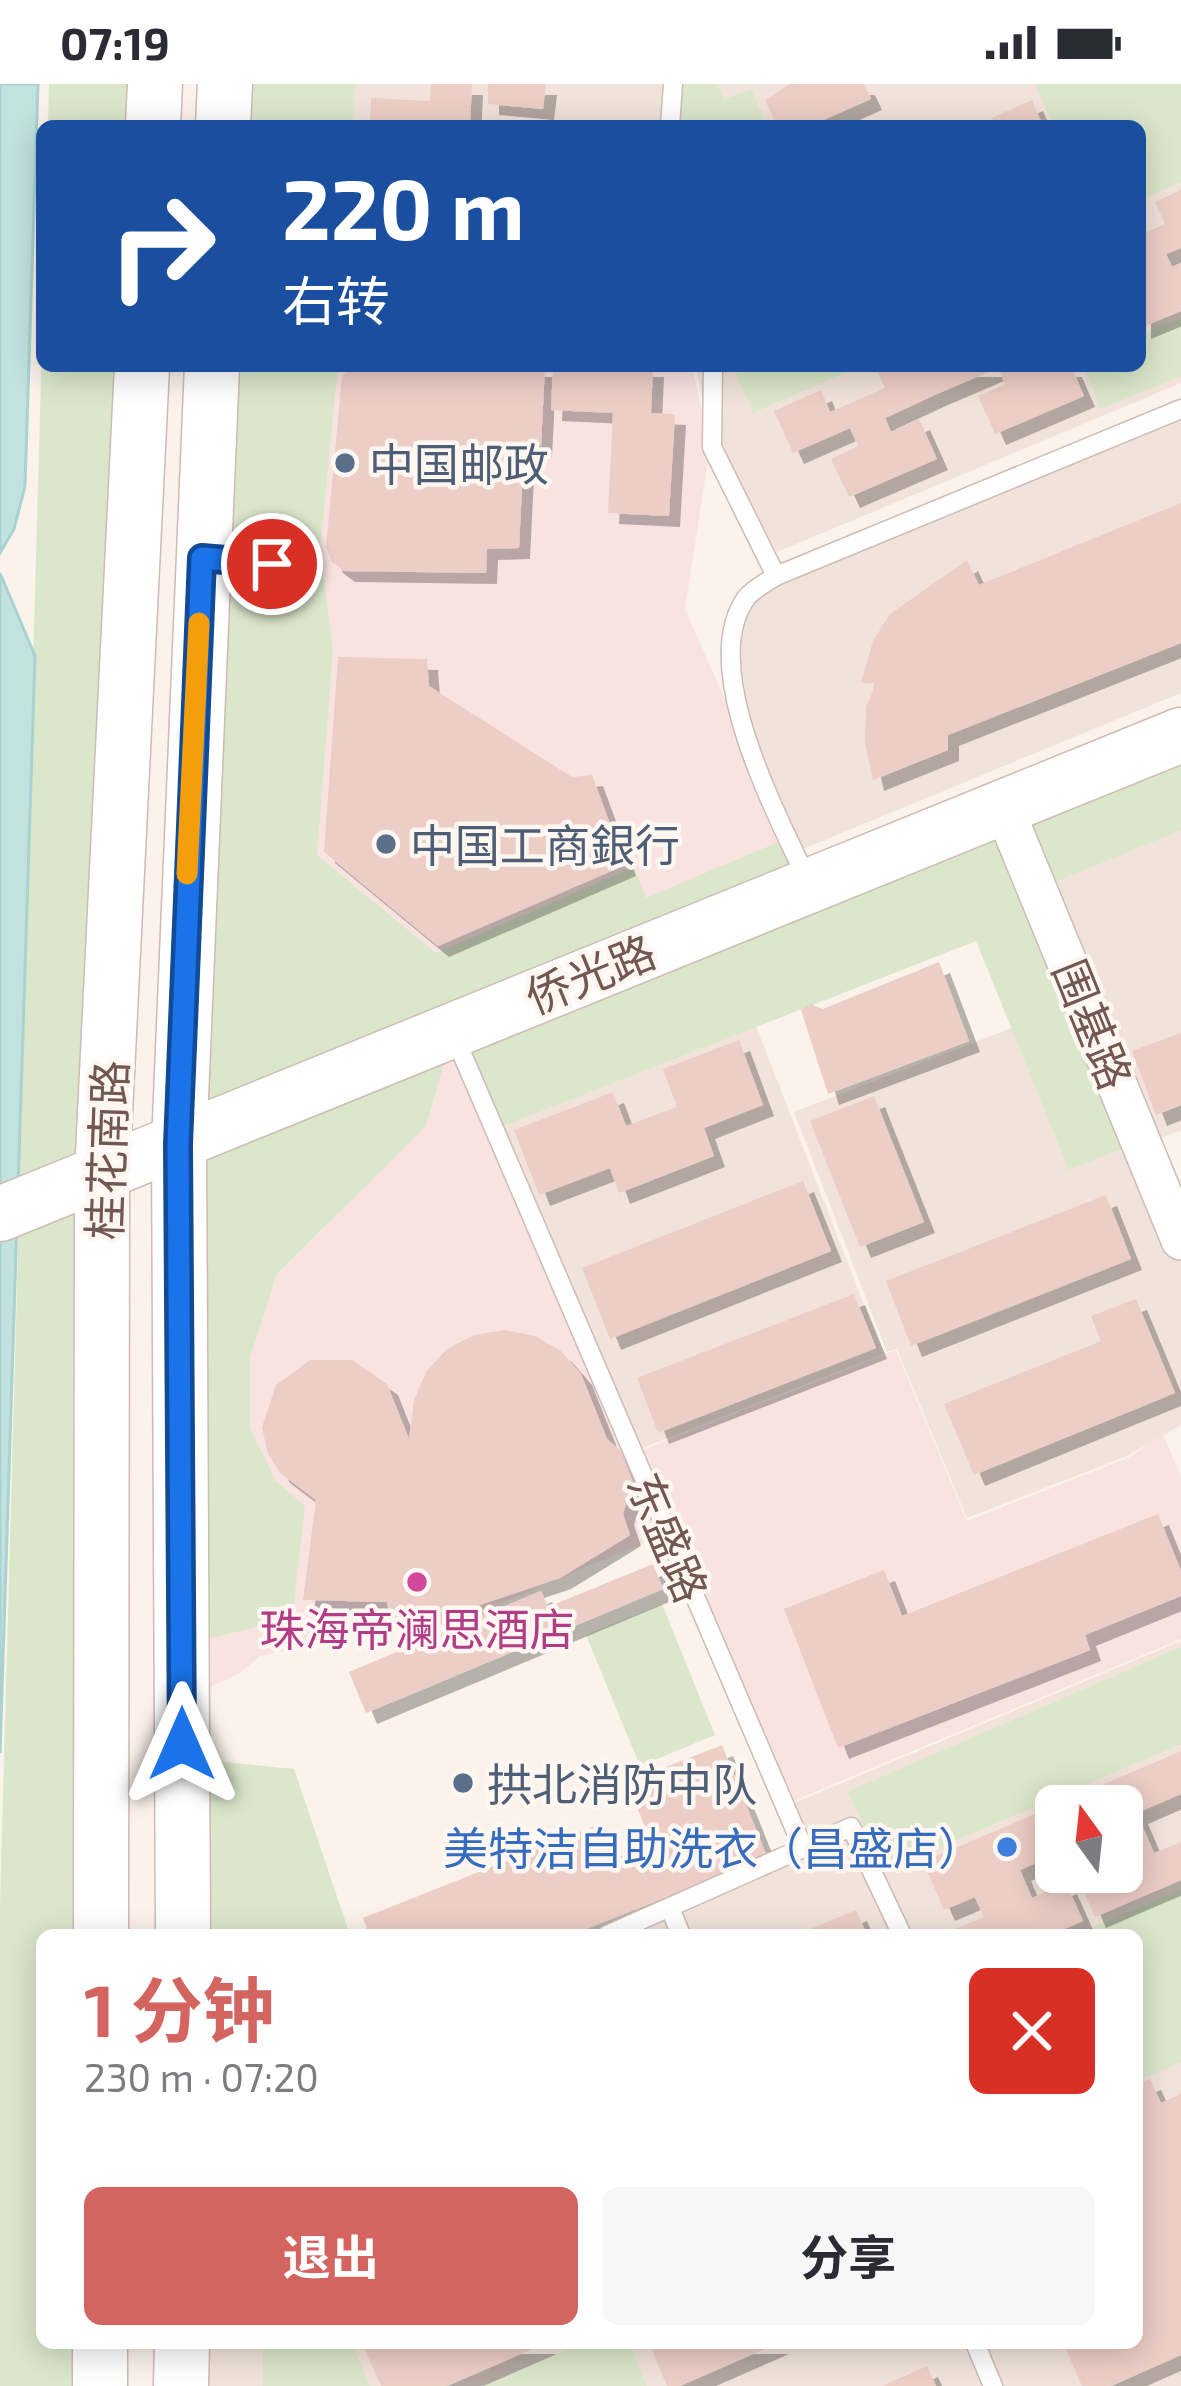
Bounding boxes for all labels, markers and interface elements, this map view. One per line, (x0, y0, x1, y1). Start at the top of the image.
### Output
text: 07:19 (60, 15, 170, 69)
text: 220 m (282, 156, 525, 257)
icon: right (84, 168, 240, 324)
text: 右转 (282, 267, 390, 332)
place label: 中国邮政 (369, 436, 549, 490)
marker: 中国邮政 (332, 450, 358, 476)
pin (221, 513, 323, 615)
icon: arrive (239, 531, 305, 597)
place label: 中国工商銀行 (410, 817, 680, 871)
marker: 中国工商銀行 (373, 831, 399, 857)
street label: 侨光路 (517, 923, 663, 1023)
street label: 围基路 (1044, 951, 1144, 1097)
street label: 桂花南路 (76, 1059, 136, 1241)
street label: 东盛路 (618, 1464, 720, 1610)
marker: 珠海帝澜思酒店 (404, 1569, 430, 1595)
place label: 珠海帝澜思酒店 (259, 1601, 575, 1655)
position arrow (119, 1681, 245, 1807)
place label: 拱北消防中队 (487, 1756, 757, 1810)
marker: 拱北消防中队 (450, 1770, 476, 1796)
north arrow (1035, 1785, 1143, 1893)
map controls (1035, 1785, 1143, 1893)
place label: 美特洁自助洗衣（昌盛店） (443, 1820, 983, 1874)
marker: 美特洁自助洗衣（昌盛店） (994, 1834, 1020, 1860)
text: 1 分钟 (84, 1965, 275, 2051)
button: close (969, 1968, 1095, 2094)
text: 230 m · 07:20 (84, 2053, 319, 2100)
button: 退出 (84, 2187, 578, 2325)
button: 分享 (602, 2187, 1095, 2325)

